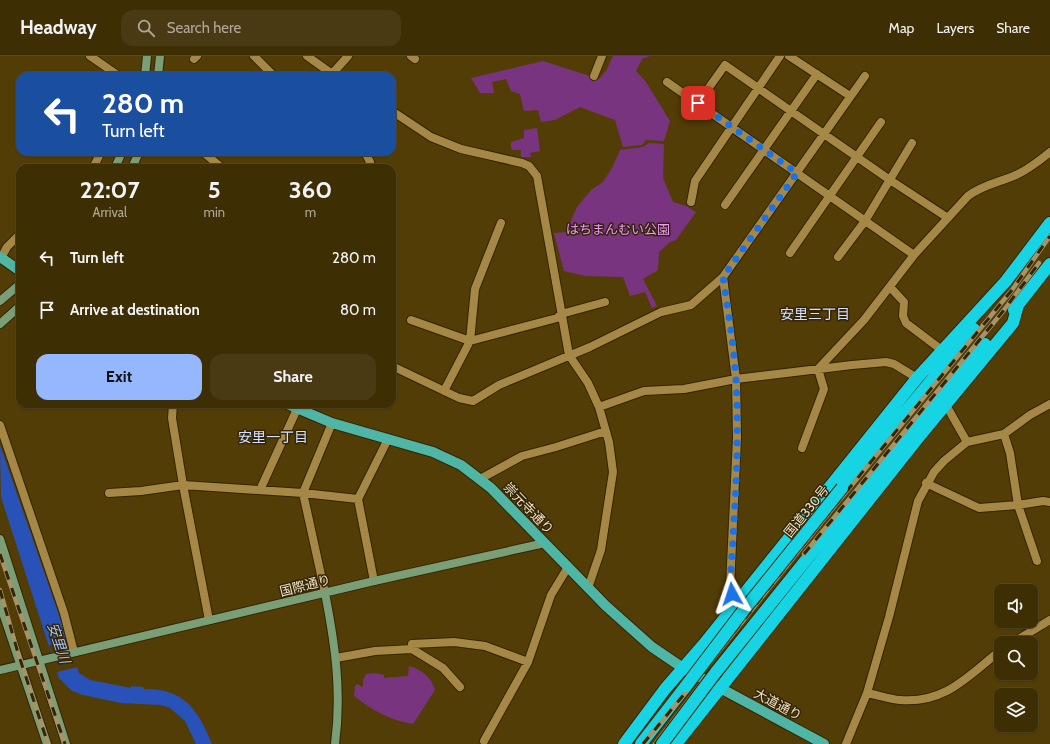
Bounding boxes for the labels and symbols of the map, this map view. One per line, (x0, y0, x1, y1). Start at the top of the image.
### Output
pin (681, 86, 715, 120)
park label: はちまんむい公園 (566, 221, 670, 237)
district label: 安里三丁目 (780, 305, 850, 323)
district label: 安里一丁目 (238, 428, 308, 446)
street label: 崇元寺通り (501, 479, 557, 537)
street label: 国道330号 (780, 482, 832, 540)
street label: 国際通り (278, 571, 332, 599)
position arrow (711, 573, 753, 615)
water label: 安里川 (44, 620, 75, 668)
street label: 大道通り (751, 685, 805, 723)

